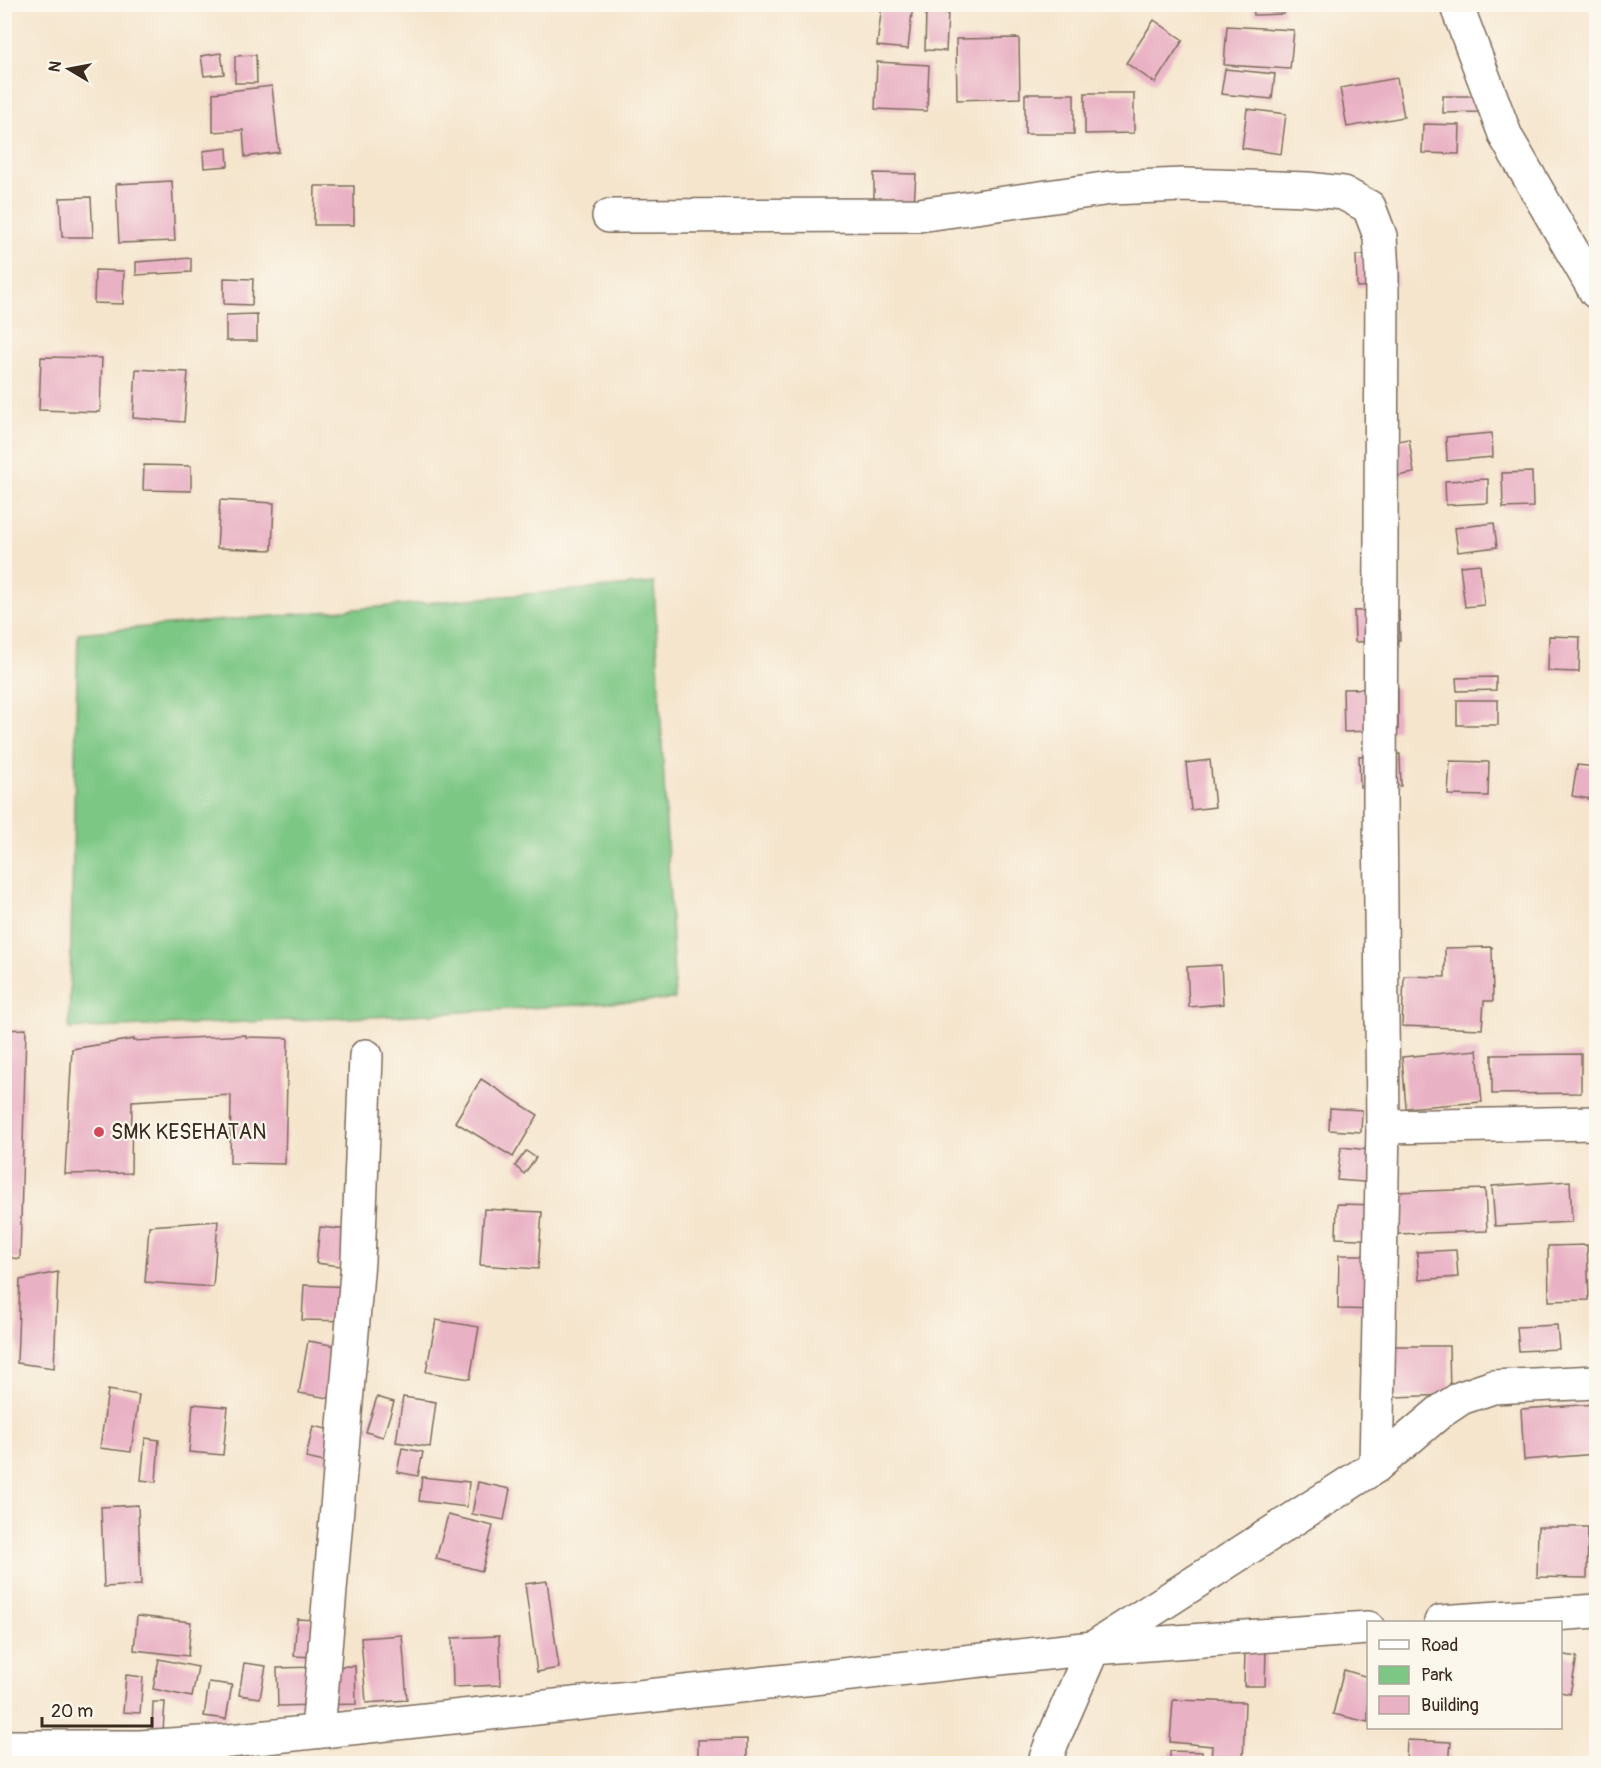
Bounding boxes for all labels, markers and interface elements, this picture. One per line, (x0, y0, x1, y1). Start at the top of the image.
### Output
north arrow (39, 39, 99, 99)
text: N (44, 59, 66, 74)
place label: SMK KESEHATAN (111, 1119, 266, 1146)
marker: SMK KESEHATAN (92, 1125, 106, 1139)
legend (1367, 1621, 1562, 1729)
text: Road (1421, 1634, 1458, 1657)
text: Park (1421, 1664, 1453, 1687)
scale bar (42, 1690, 152, 1728)
text: Building (1421, 1694, 1479, 1717)
text: 20 m (51, 1700, 93, 1723)

